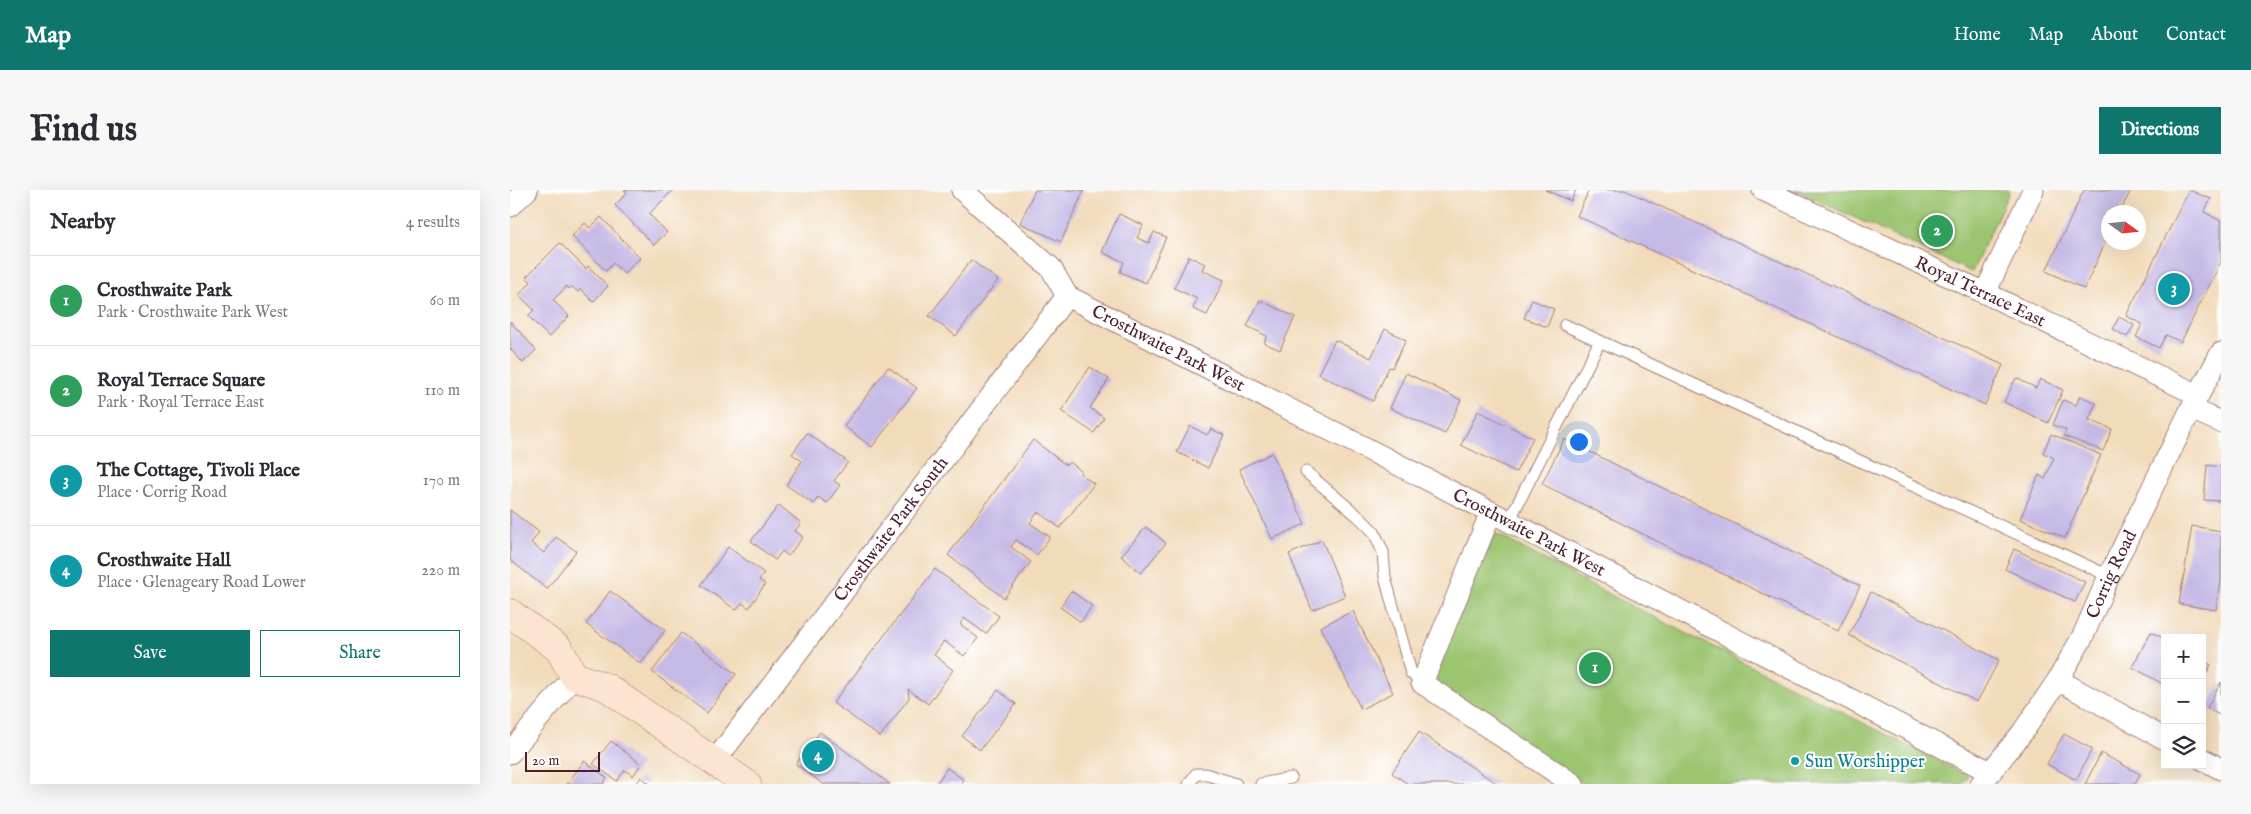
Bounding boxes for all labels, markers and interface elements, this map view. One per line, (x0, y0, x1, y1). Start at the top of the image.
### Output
text: Map (25, 20, 71, 51)
text: Home (1954, 24, 2001, 47)
text: Map (2029, 24, 2063, 47)
text: About (2091, 24, 2138, 47)
text: Contact (2166, 24, 2226, 47)
button: Directions (2099, 107, 2221, 154)
text: Find us (30, 108, 137, 153)
north arrow (2101, 205, 2146, 250)
text: Nearby (50, 209, 115, 236)
pin: 2 (1921, 212, 1953, 250)
text: 4 results (406, 213, 460, 233)
street label: Royal Terrace East (1911, 252, 2049, 333)
pin: 3 (2158, 270, 2190, 308)
text: Crosthwaite Park (97, 279, 232, 303)
text: 1 (63, 291, 69, 311)
text: 60 m (430, 291, 460, 311)
street label: Crosthwaite Park West (1087, 300, 1248, 398)
text: Park · Crosthwaite Park West (97, 303, 288, 323)
text: Royal Terrace Square (97, 369, 265, 393)
text: 2 (62, 381, 70, 401)
text: 110 m (424, 381, 460, 401)
text: Park · Royal Terrace East (97, 393, 264, 413)
your location (1566, 429, 1592, 455)
street label: Crosthwaite Park South (830, 452, 954, 607)
text: The Cottage, Tivoli Place (97, 459, 300, 483)
text: 3 (63, 471, 69, 491)
text: 170 m (423, 471, 460, 491)
text: Place · Corrig Road (97, 483, 227, 503)
street label: Crosthwaite Park West (1448, 484, 1609, 583)
street label: Corrig Road (2082, 526, 2143, 622)
text: Crosthwaite Hall (97, 549, 231, 573)
text: 4 (62, 561, 70, 581)
text: 220 m (421, 561, 460, 581)
text: Place · Glenageary Road Lower (97, 573, 306, 593)
button: Save (50, 630, 250, 677)
button: Share (260, 630, 460, 677)
map controls (2161, 634, 2206, 769)
button: + (2161, 634, 2206, 679)
pin: 1 (1579, 649, 1611, 687)
button: − (2161, 679, 2206, 724)
button: layers (2161, 724, 2206, 769)
pin: 4 (802, 737, 834, 775)
scale bar (525, 749, 600, 772)
place label: Sun Worshipper (1805, 751, 1925, 774)
text: 20 m (532, 752, 559, 770)
marker: Sun Worshipper (1789, 755, 1801, 767)

